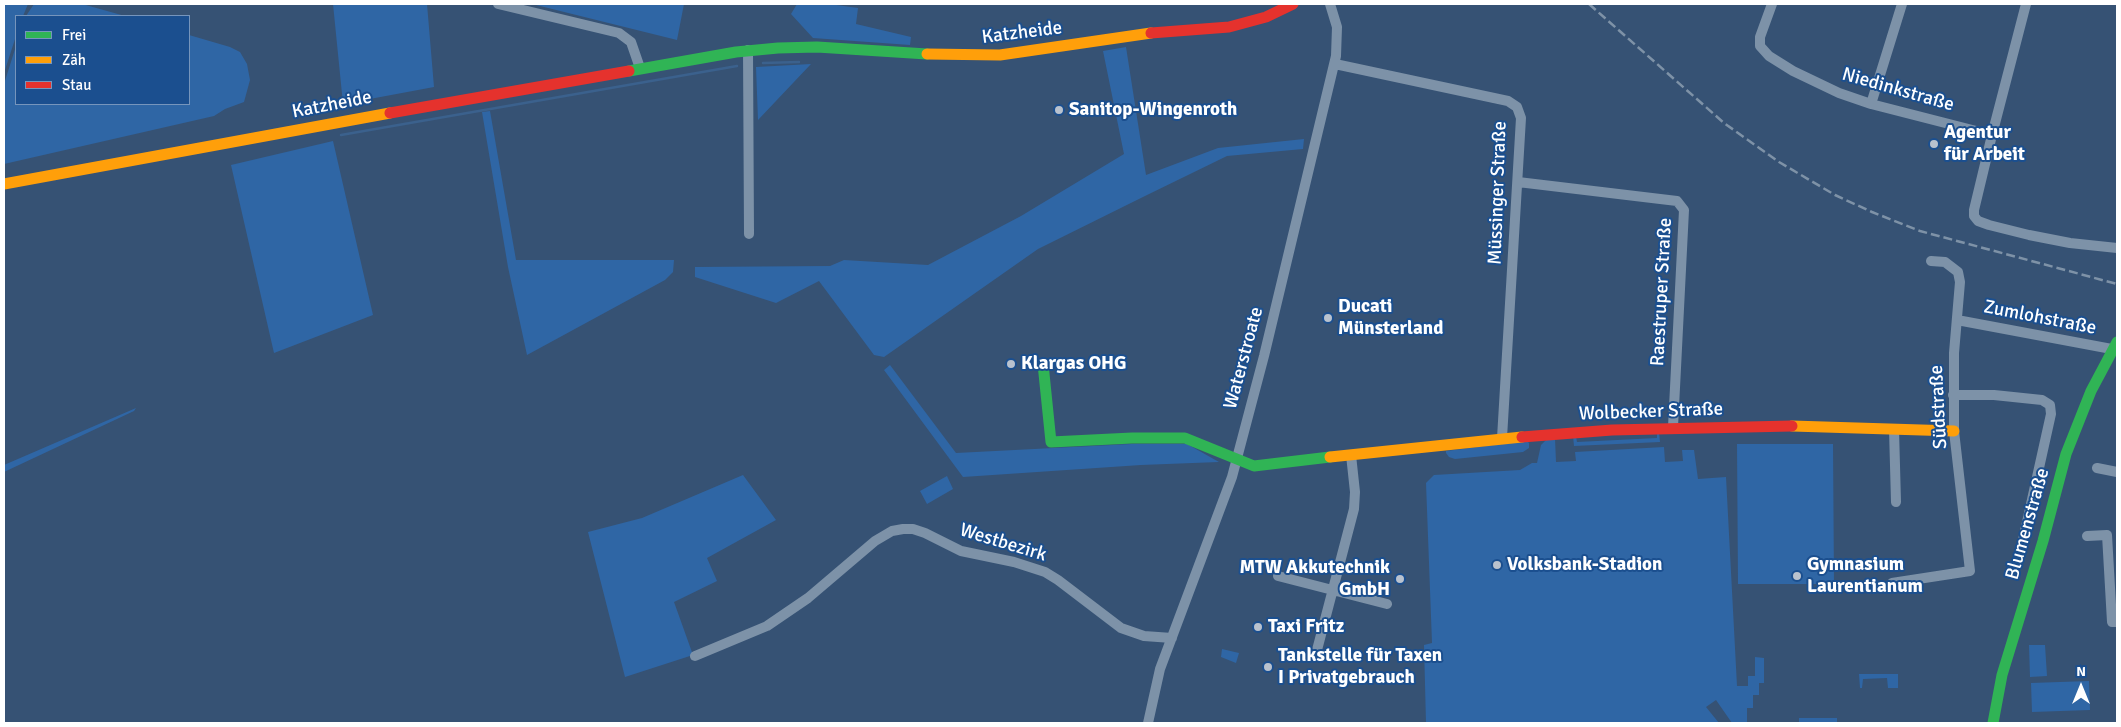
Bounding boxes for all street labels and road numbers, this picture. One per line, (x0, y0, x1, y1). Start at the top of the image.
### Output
street label: Katzheide (981, 17, 1063, 49)
street label: Niedinkstraße (1839, 63, 1957, 117)
street label: Katzheide (290, 86, 374, 124)
street label: Müssinger Straße (1484, 121, 1512, 265)
street label: Raestruper Straße (1647, 217, 1677, 367)
street label: Zumlohstraße (1982, 296, 2098, 340)
street label: Waterstroate (1219, 304, 1269, 412)
street label: Südstraße (1925, 365, 1953, 449)
street label: Wolbecker Straße (1578, 398, 1724, 426)
street label: Blumenstraße (2001, 466, 2055, 582)
street label: Westbezirk (957, 519, 1049, 567)

